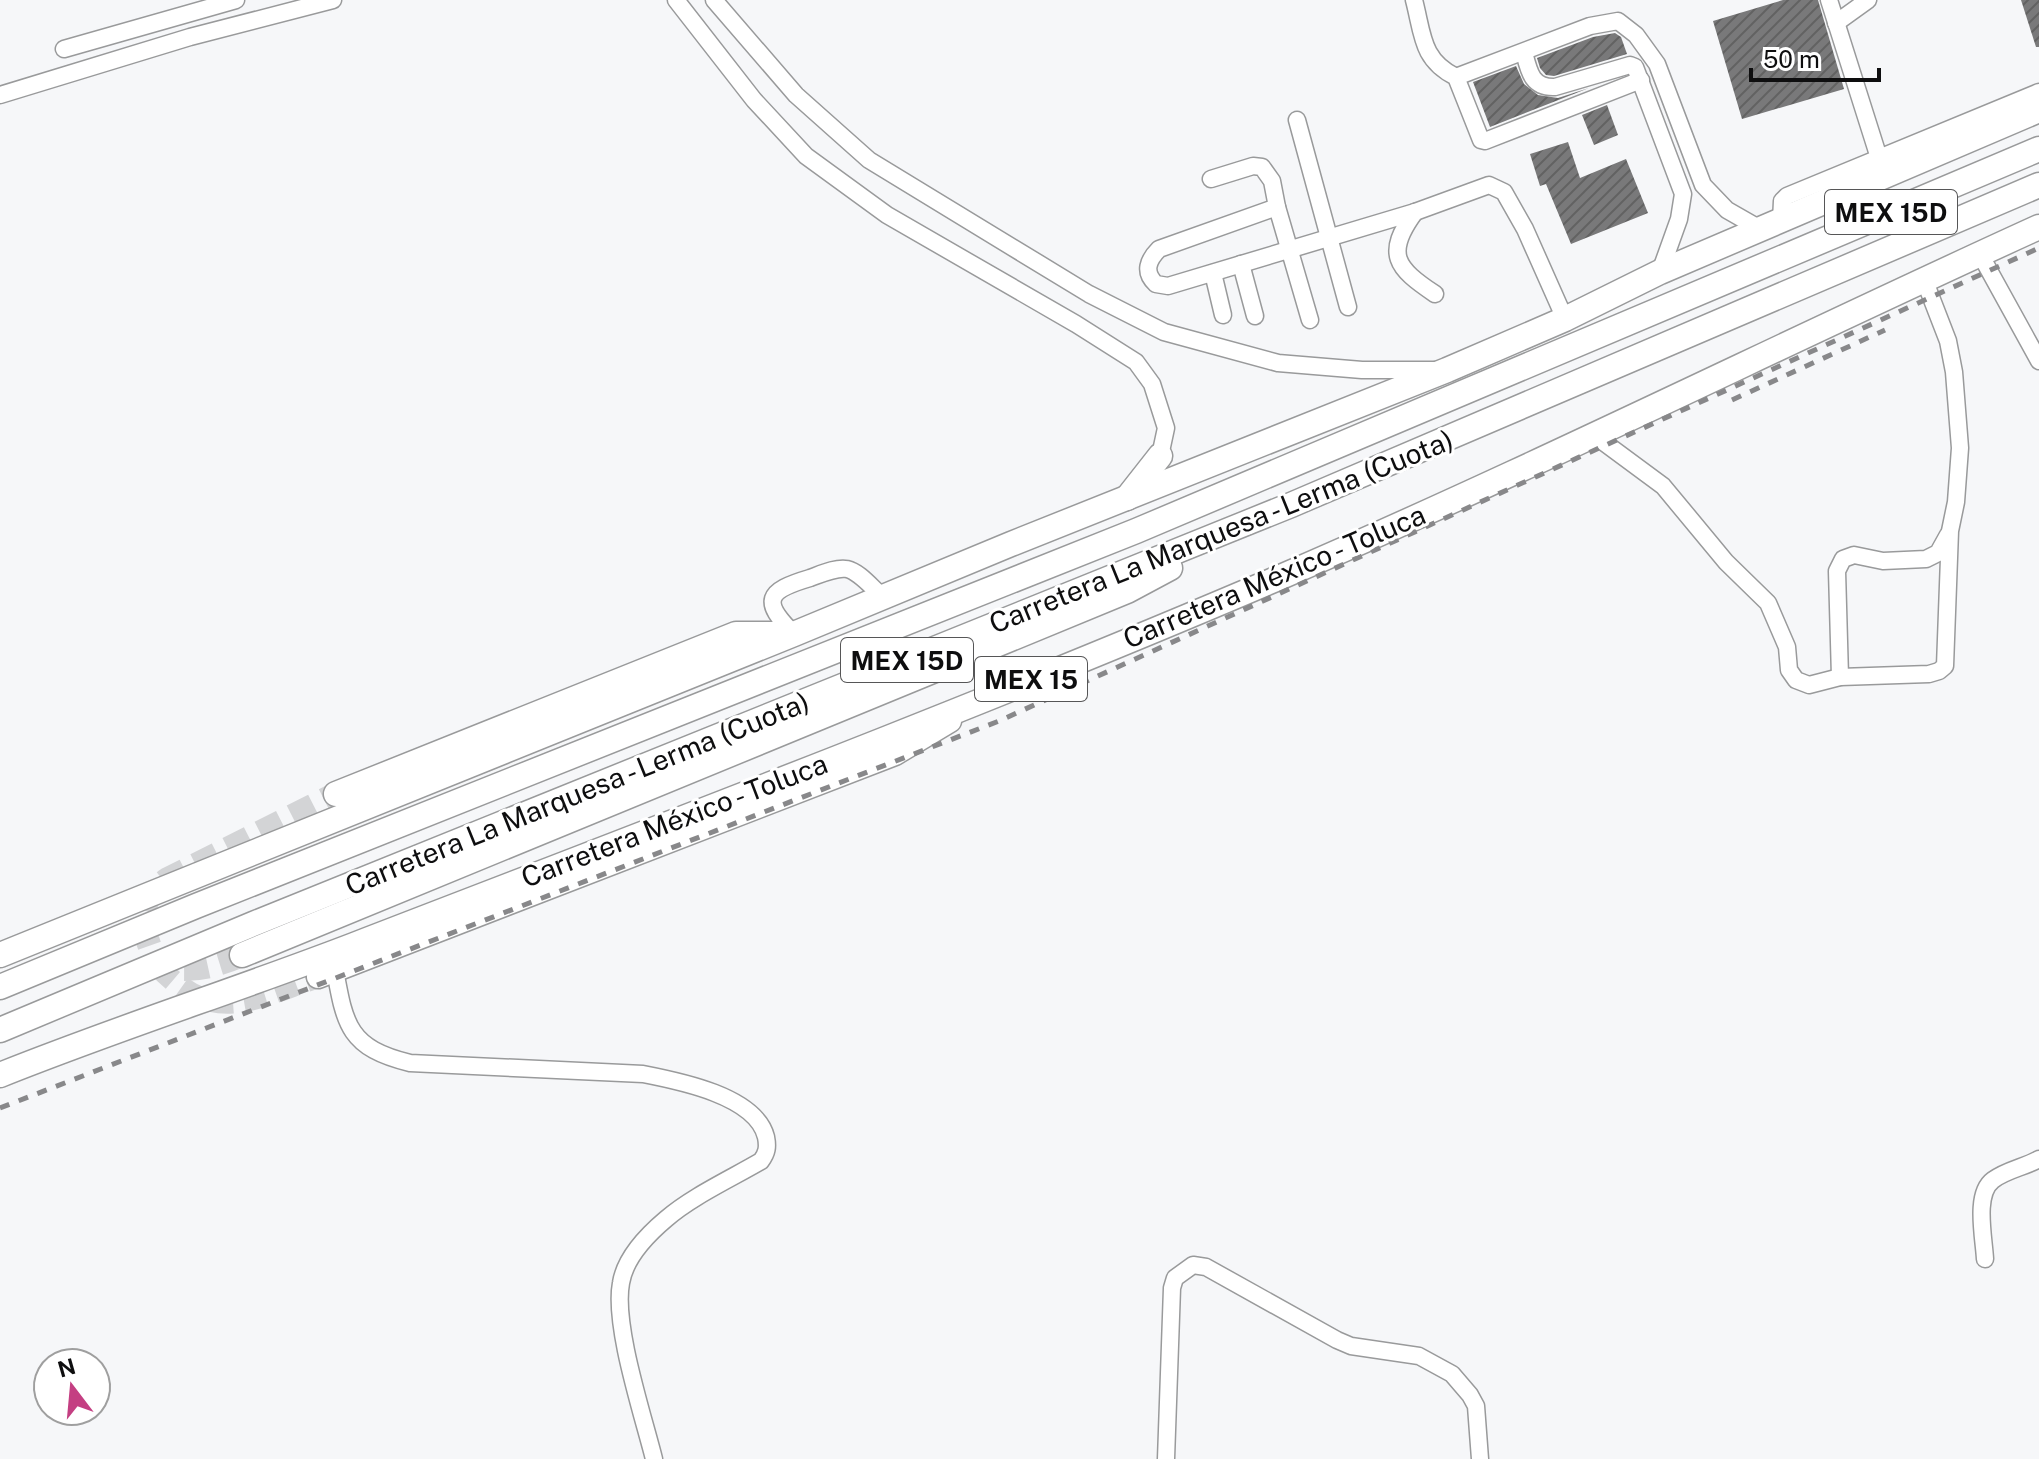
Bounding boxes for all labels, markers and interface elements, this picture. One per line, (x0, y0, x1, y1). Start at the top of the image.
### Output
scale bar (1751, 32, 1879, 82)
text: 50 m (1763, 45, 1820, 73)
road number: MEX 15D (1825, 190, 1957, 234)
street label: Carretera La Marquesa - Lerma (Cuota) (984, 423, 1458, 639)
street label: Carretera México - Toluca (1118, 497, 1430, 655)
road number: MEX 15D (841, 638, 973, 682)
road number: MEX 15 (975, 657, 1087, 701)
street label: Carretera La Marquesa - Lerma (Cuota) (340, 685, 814, 901)
street label: Carretera México - Toluca (516, 746, 832, 894)
north arrow (32, 1347, 112, 1427)
text: N (55, 1353, 78, 1383)

